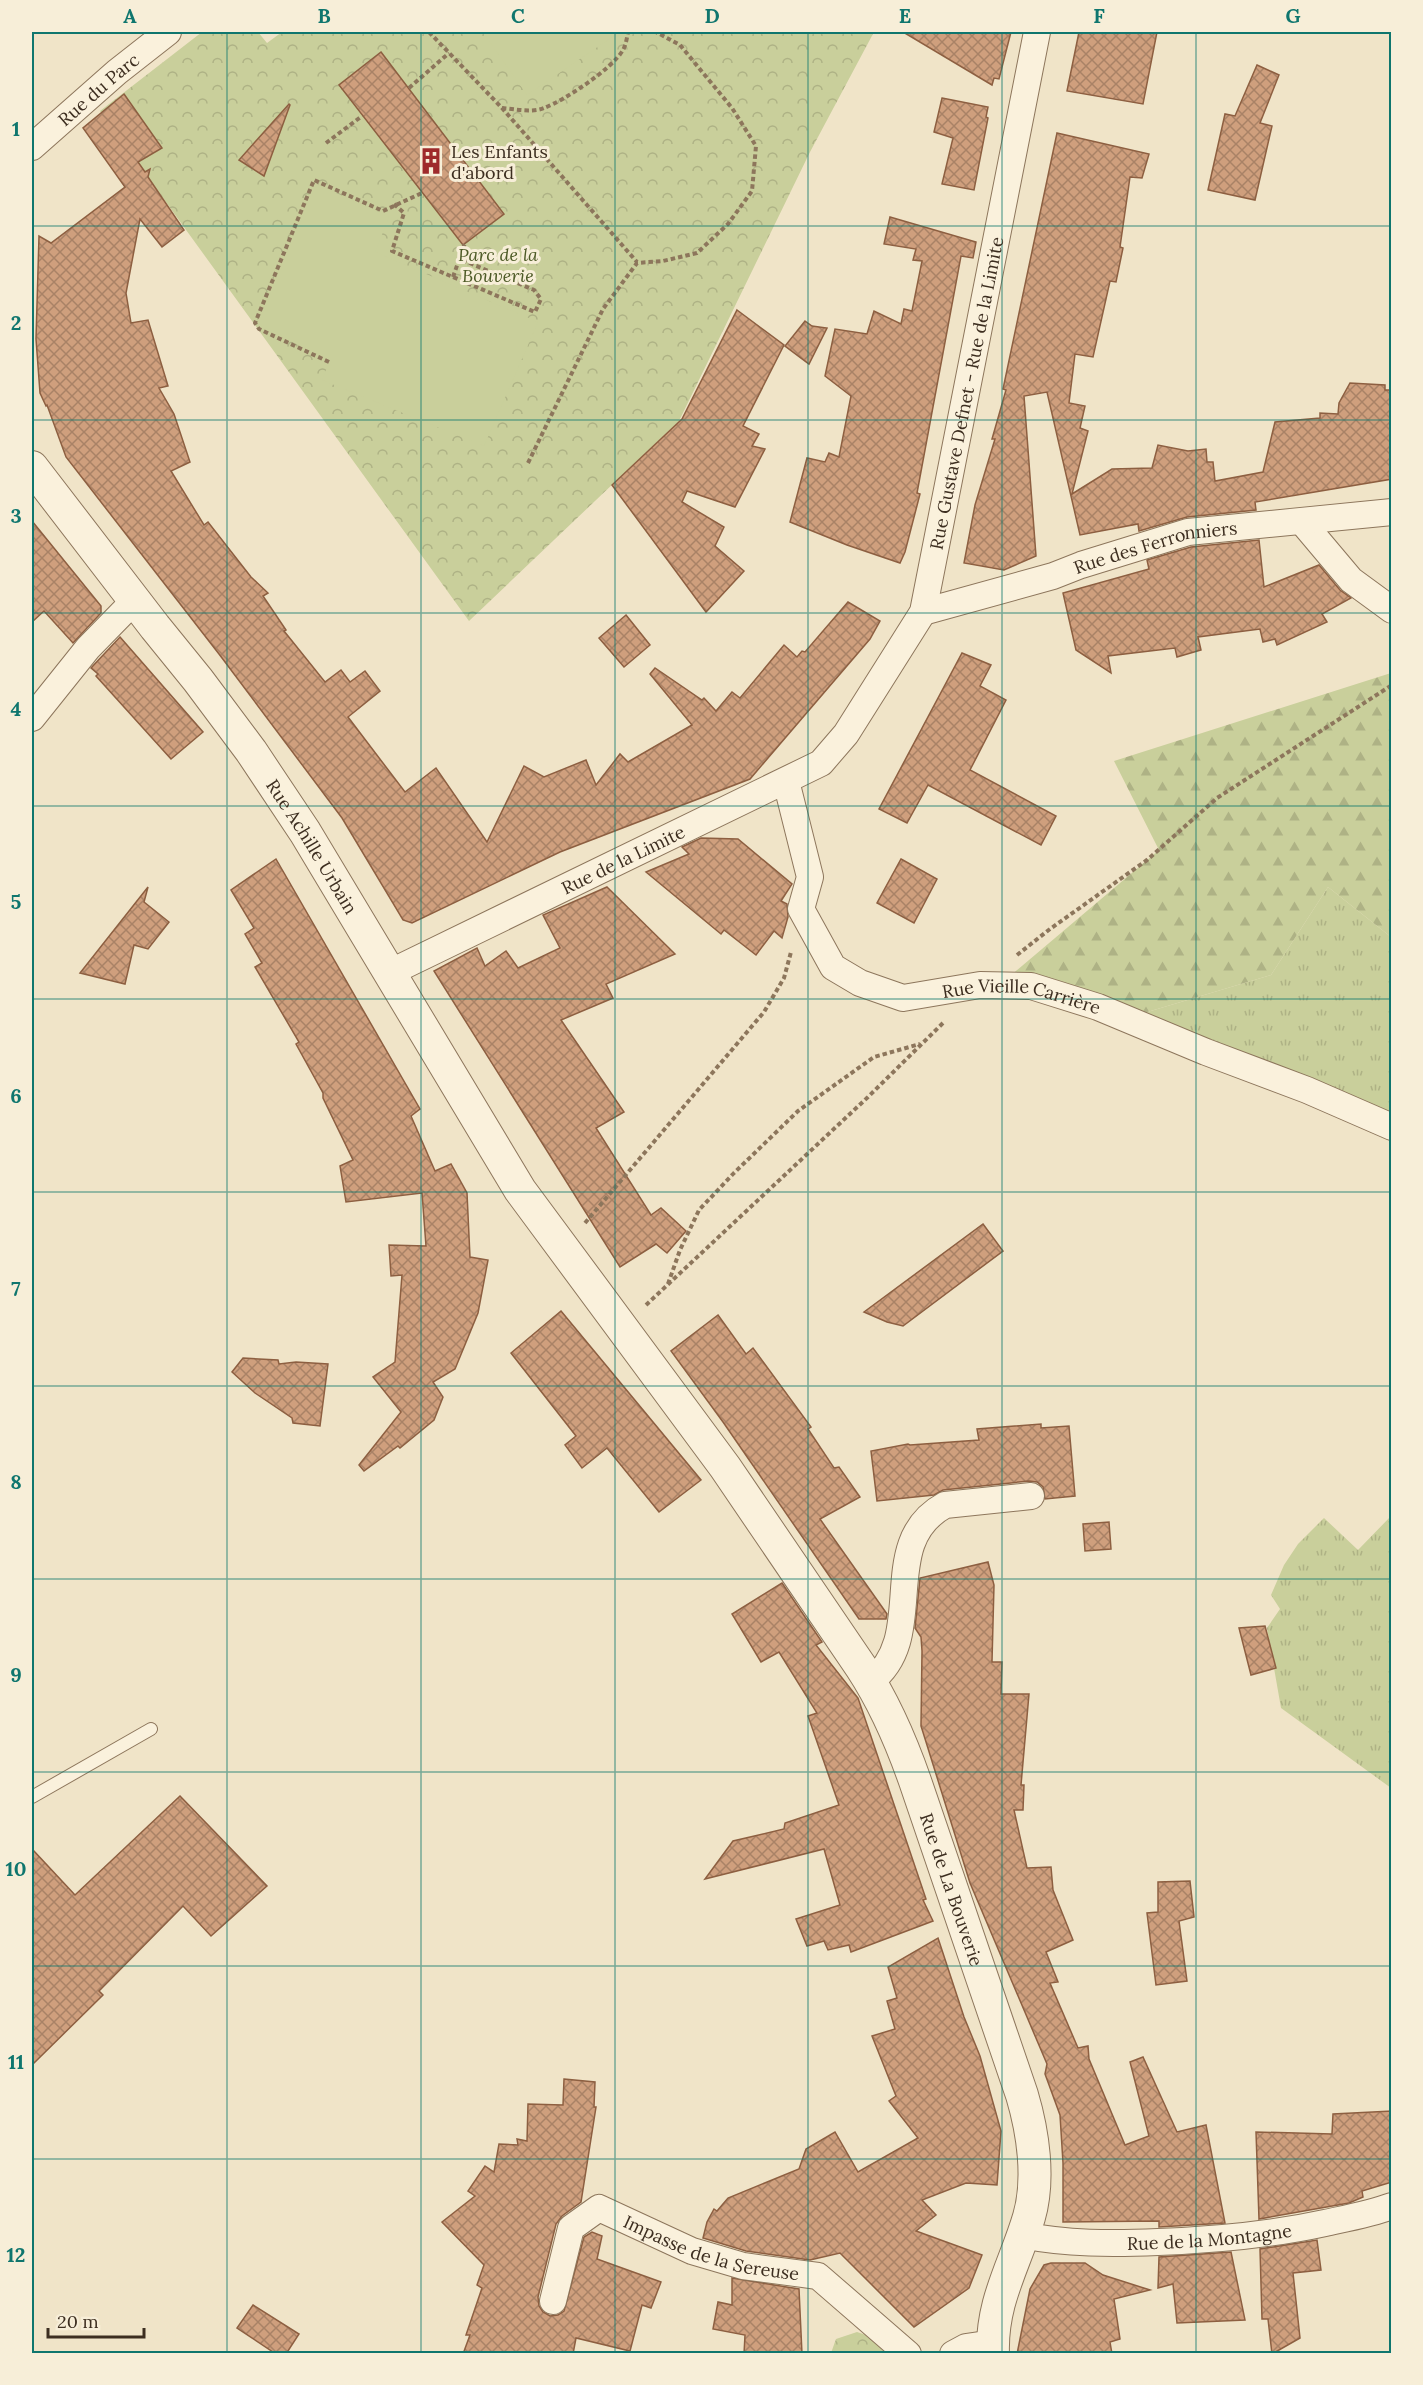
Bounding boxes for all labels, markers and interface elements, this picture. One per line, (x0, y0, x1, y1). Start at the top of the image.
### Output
text: A (123, 3, 137, 28)
text: B (317, 3, 331, 28)
text: C (511, 3, 525, 28)
text: D (704, 3, 720, 28)
text: E (899, 3, 911, 28)
text: F (1093, 3, 1105, 28)
text: G (1285, 3, 1301, 28)
street label: Rue du Parc (53, 48, 144, 131)
text: 1 (12, 116, 20, 141)
place label: Les Enfants d'abord (451, 140, 548, 184)
building icon: Les Enfants d'abord (416, 146, 446, 176)
street label: Rue Gustave Defnet - Rue de la Limite (924, 234, 1008, 552)
park label: Parc de la Bouverie (458, 243, 538, 287)
text: 2 (11, 310, 21, 335)
text: 3 (10, 503, 22, 528)
street label: Rue des Ferronniers (1070, 516, 1238, 578)
text: 4 (11, 696, 22, 721)
street label: Rue Achille Urbain (261, 775, 363, 918)
street label: Rue de la Limite (557, 820, 689, 899)
text: 5 (11, 889, 22, 914)
street label: Rue Vieille Carrière (940, 973, 1104, 1019)
text: 6 (10, 1083, 22, 1108)
text: 7 (11, 1276, 21, 1301)
text: 8 (10, 1469, 22, 1494)
text: 9 (10, 1662, 22, 1687)
street label: Rue de La Bouverie (915, 1810, 989, 1969)
text: 10 (6, 1856, 26, 1881)
text: 11 (8, 2049, 24, 2074)
street label: Impasse de la Sereuse (620, 2210, 801, 2285)
street label: Rue de la Montagne (1127, 2218, 1294, 2254)
text: 12 (7, 2242, 25, 2267)
scale bar (48, 2301, 144, 2339)
text: 20 m (57, 2310, 99, 2333)

